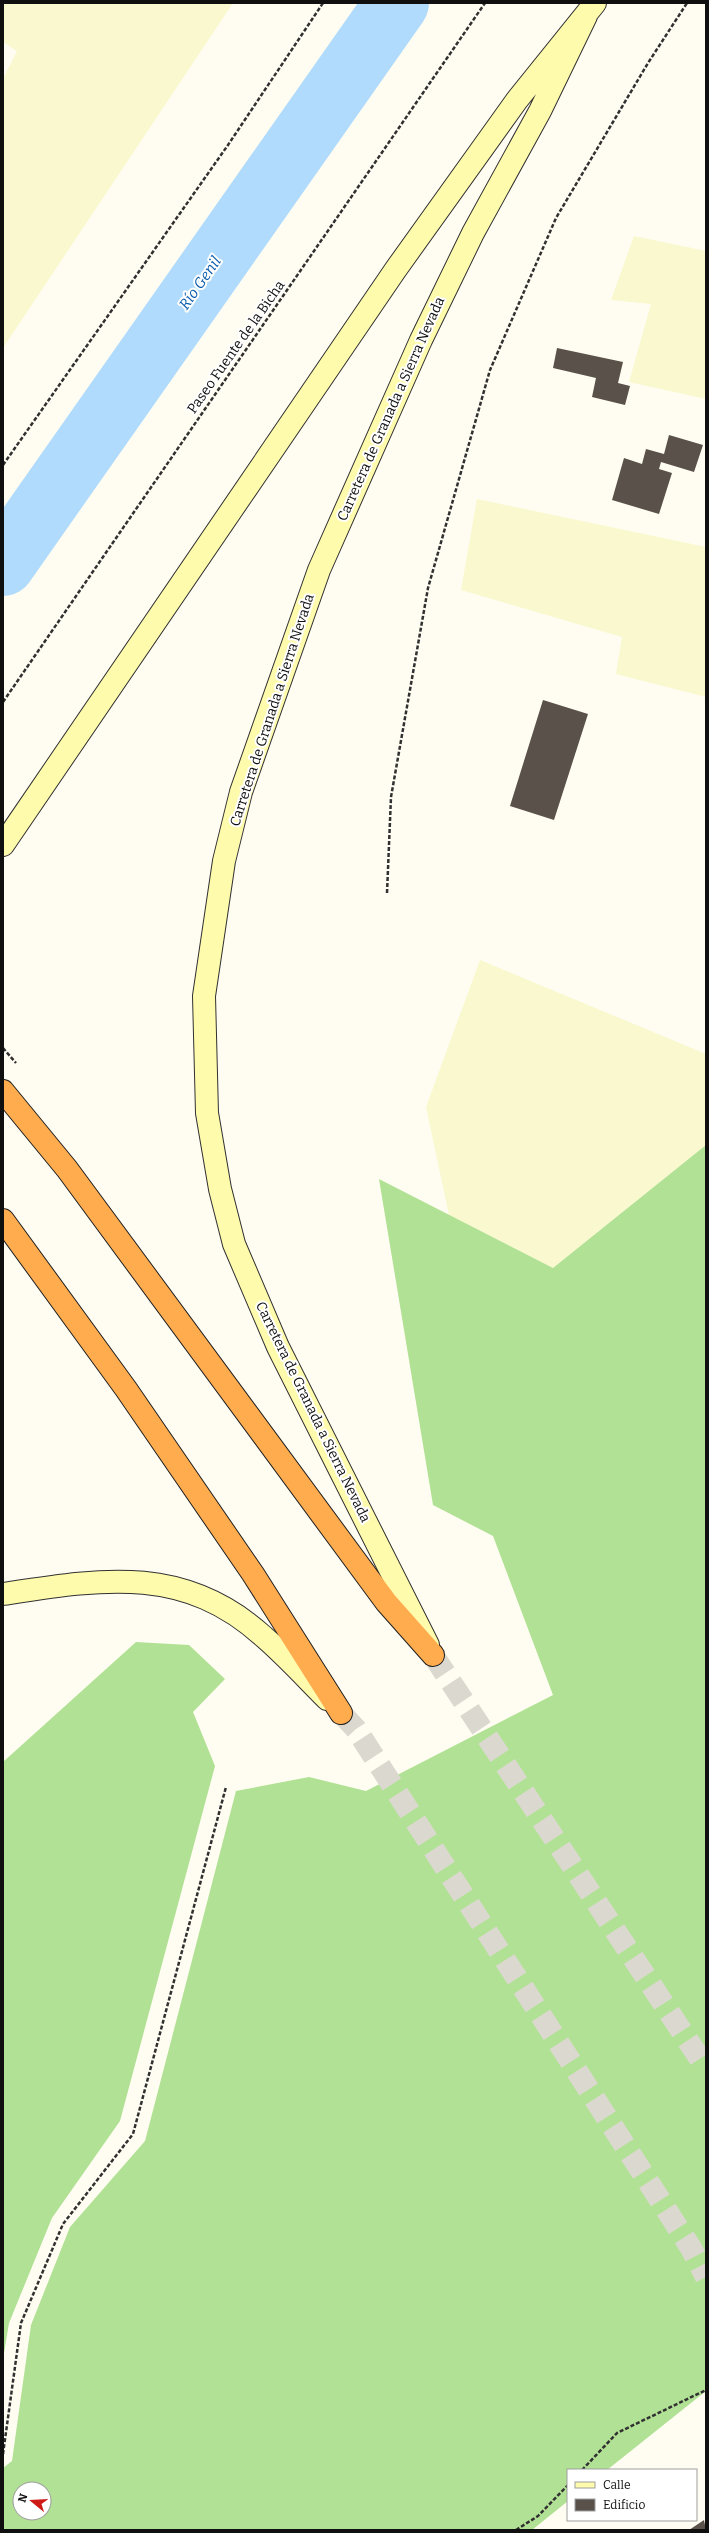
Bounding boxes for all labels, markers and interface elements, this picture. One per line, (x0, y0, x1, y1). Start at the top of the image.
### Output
water label: Río Genil (175, 253, 225, 313)
street label: Paseo Fuente de la Bicha (184, 277, 289, 417)
street label: Carretera de Granada a Sierra Nevada (334, 294, 448, 524)
street label: Carretera de Granada a Sierra Nevada (226, 591, 318, 828)
street label: Carretera de Granada a Sierra Nevada (252, 1299, 374, 1525)
legend (567, 2469, 697, 2521)
text: Calle (603, 2478, 631, 2492)
north arrow (12, 2481, 52, 2521)
text: N (15, 2492, 31, 2504)
text: Edificio (603, 2498, 645, 2512)

